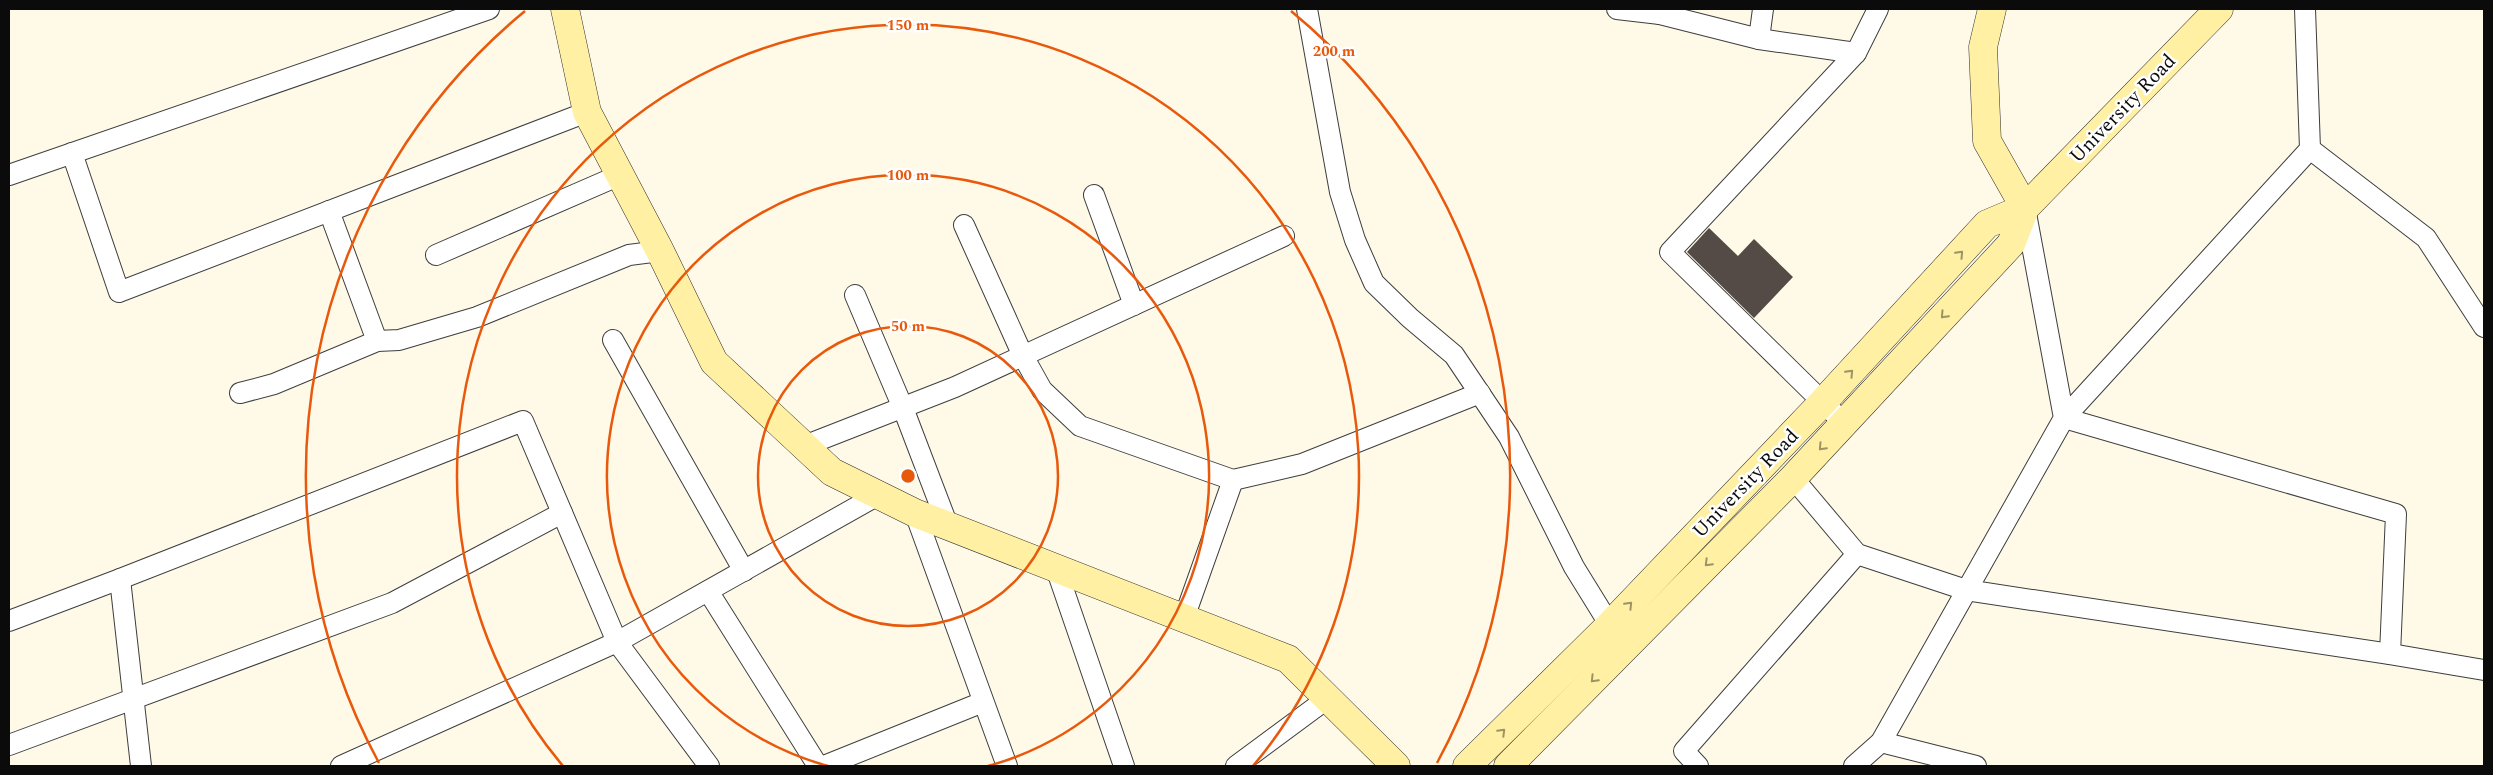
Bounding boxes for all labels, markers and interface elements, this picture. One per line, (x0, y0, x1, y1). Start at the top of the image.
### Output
text: 150 m (887, 14, 930, 37)
text: 200 m (1313, 40, 1356, 63)
street label: University Road (2062, 47, 2183, 170)
text: 100 m (887, 164, 930, 187)
one-way arrow (1954, 250, 1963, 259)
one-way arrow (1941, 310, 1950, 319)
text: 50 m (891, 315, 926, 338)
one-way arrow (1844, 369, 1853, 378)
street label: University Road (1685, 422, 1806, 545)
one-way arrow (1819, 441, 1828, 450)
centre of rings (899, 467, 917, 485)
one-way arrow (1705, 557, 1714, 566)
one-way arrow (1623, 601, 1632, 610)
one-way arrow (1591, 673, 1600, 682)
one-way arrow (1496, 729, 1505, 738)

